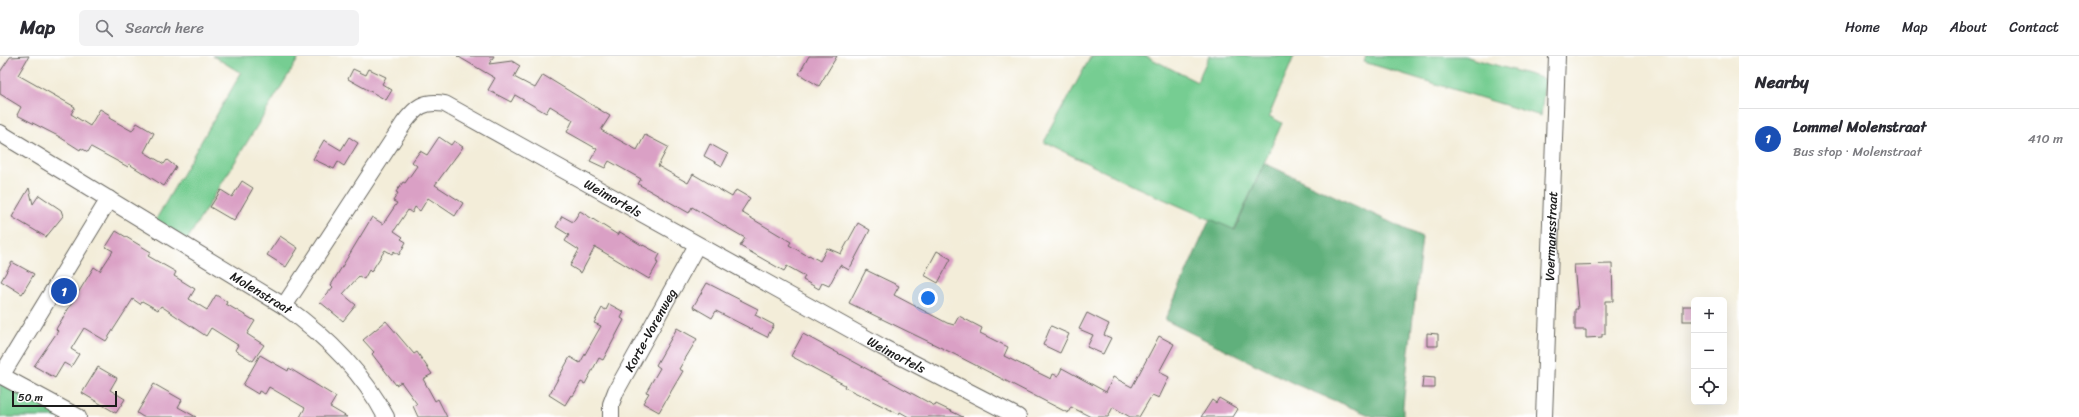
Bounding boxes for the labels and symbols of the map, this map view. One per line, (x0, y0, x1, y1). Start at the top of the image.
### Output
street label: Weimortels (580, 172, 647, 223)
street label: Voermansstraat (1537, 190, 1564, 282)
street label: Molenstraat (226, 264, 298, 321)
pin: 1 (51, 276, 77, 306)
street label: Korte-Vorenweg (617, 283, 683, 376)
your location (918, 288, 938, 308)
street label: Weimortels (863, 329, 930, 379)
scale bar (12, 389, 117, 408)

